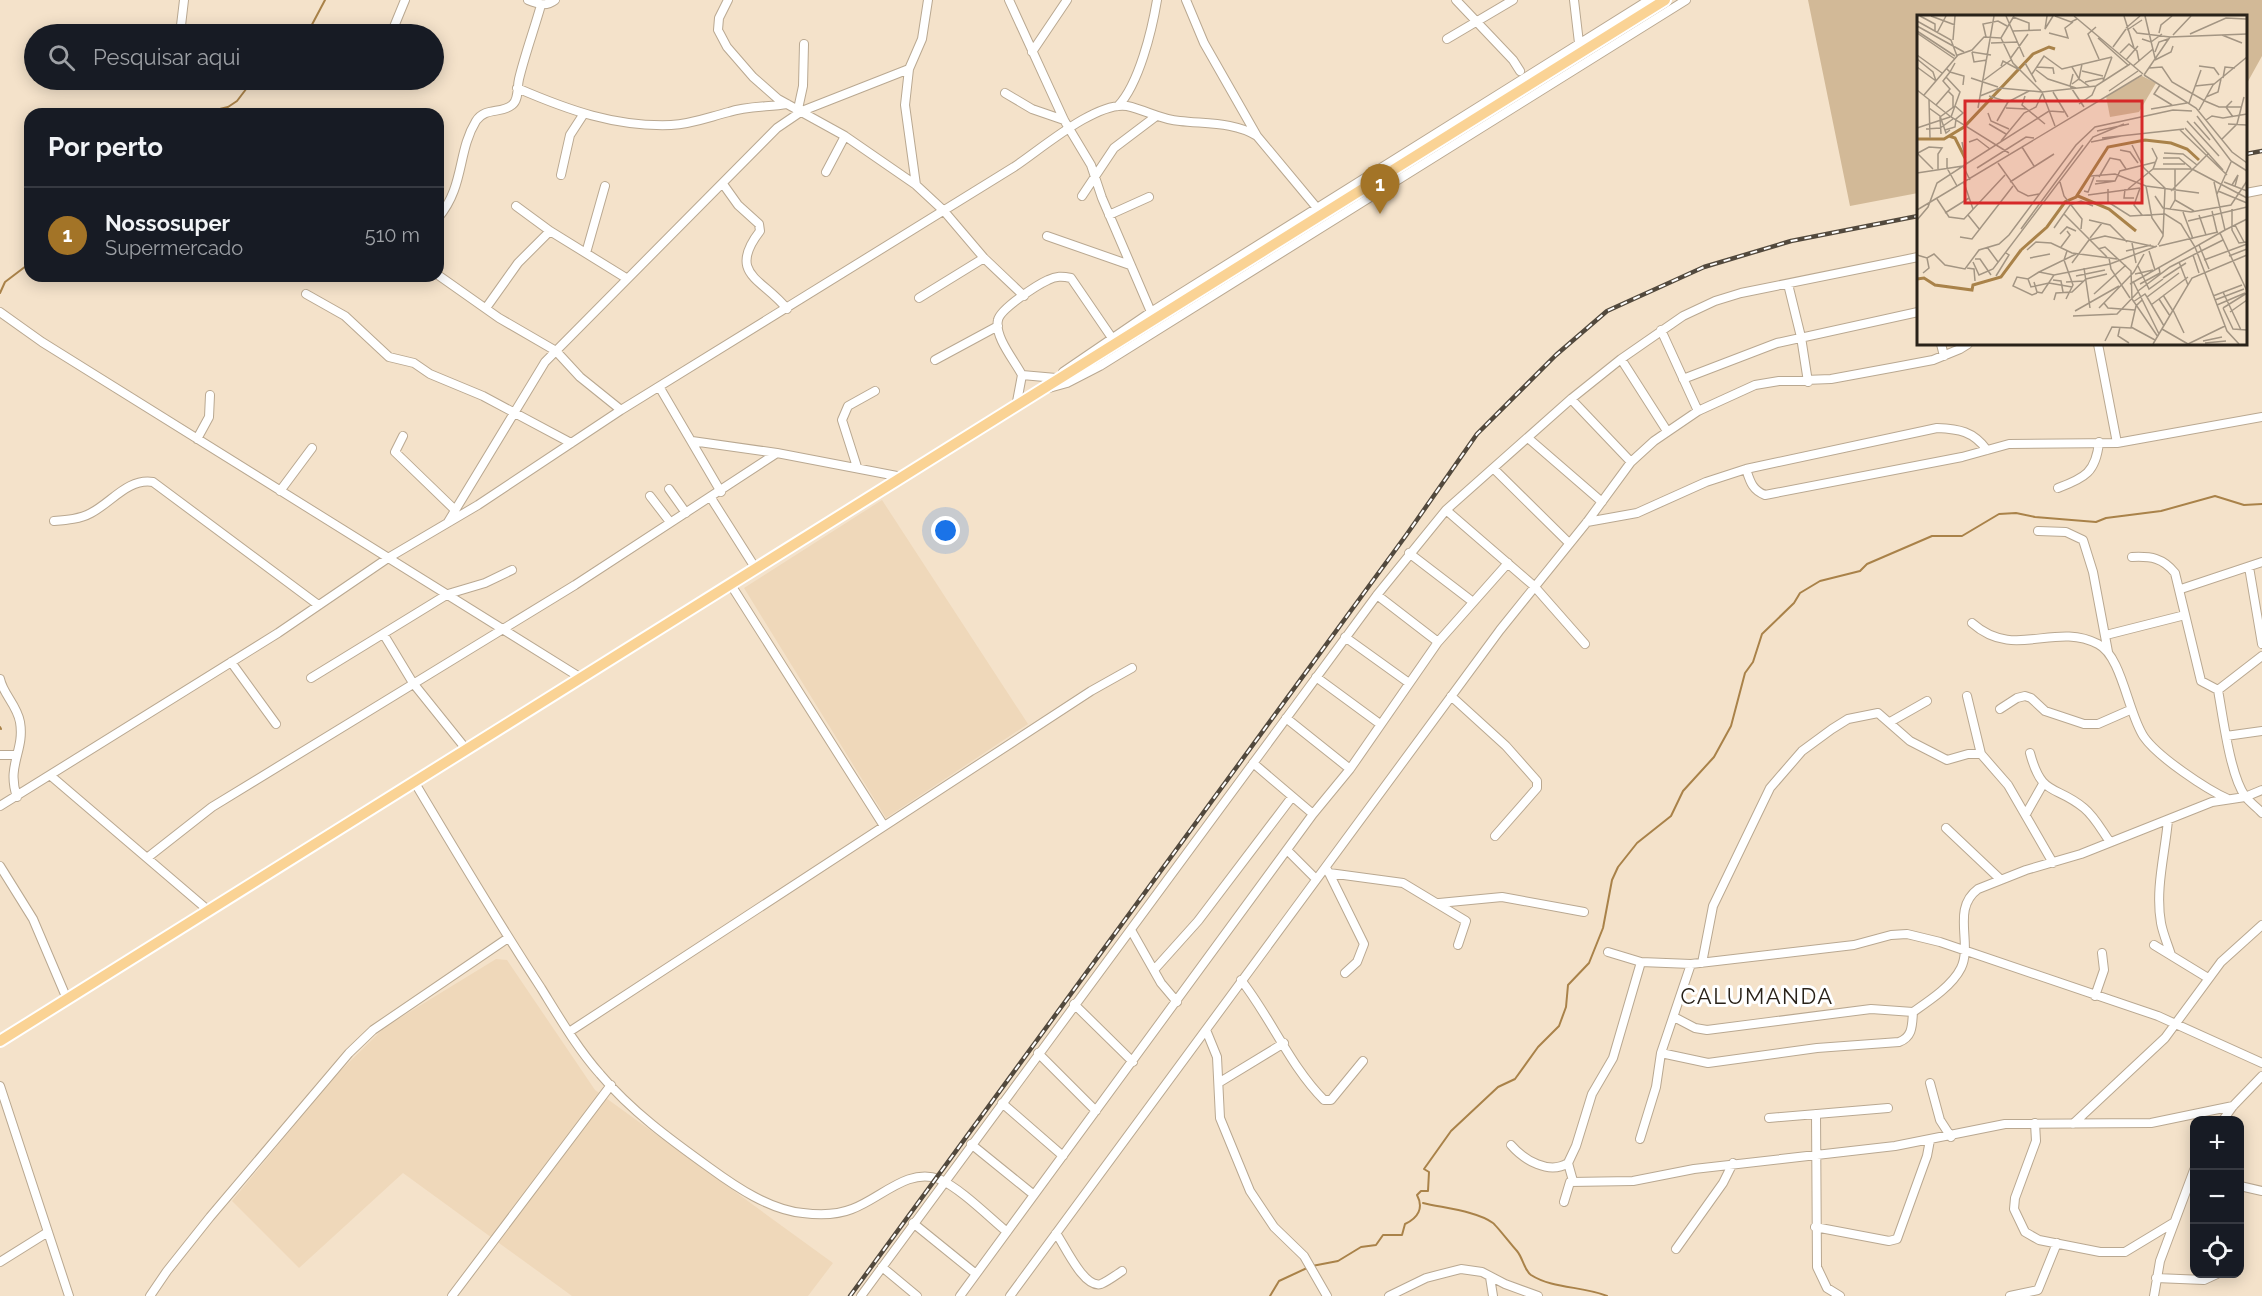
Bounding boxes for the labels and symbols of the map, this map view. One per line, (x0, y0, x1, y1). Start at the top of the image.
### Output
inset map (1917, 15, 2247, 345)
pin: 1 (1360, 164, 1400, 214)
your location (931, 516, 960, 545)
district label: CALUMANDA (1680, 983, 1834, 1009)

